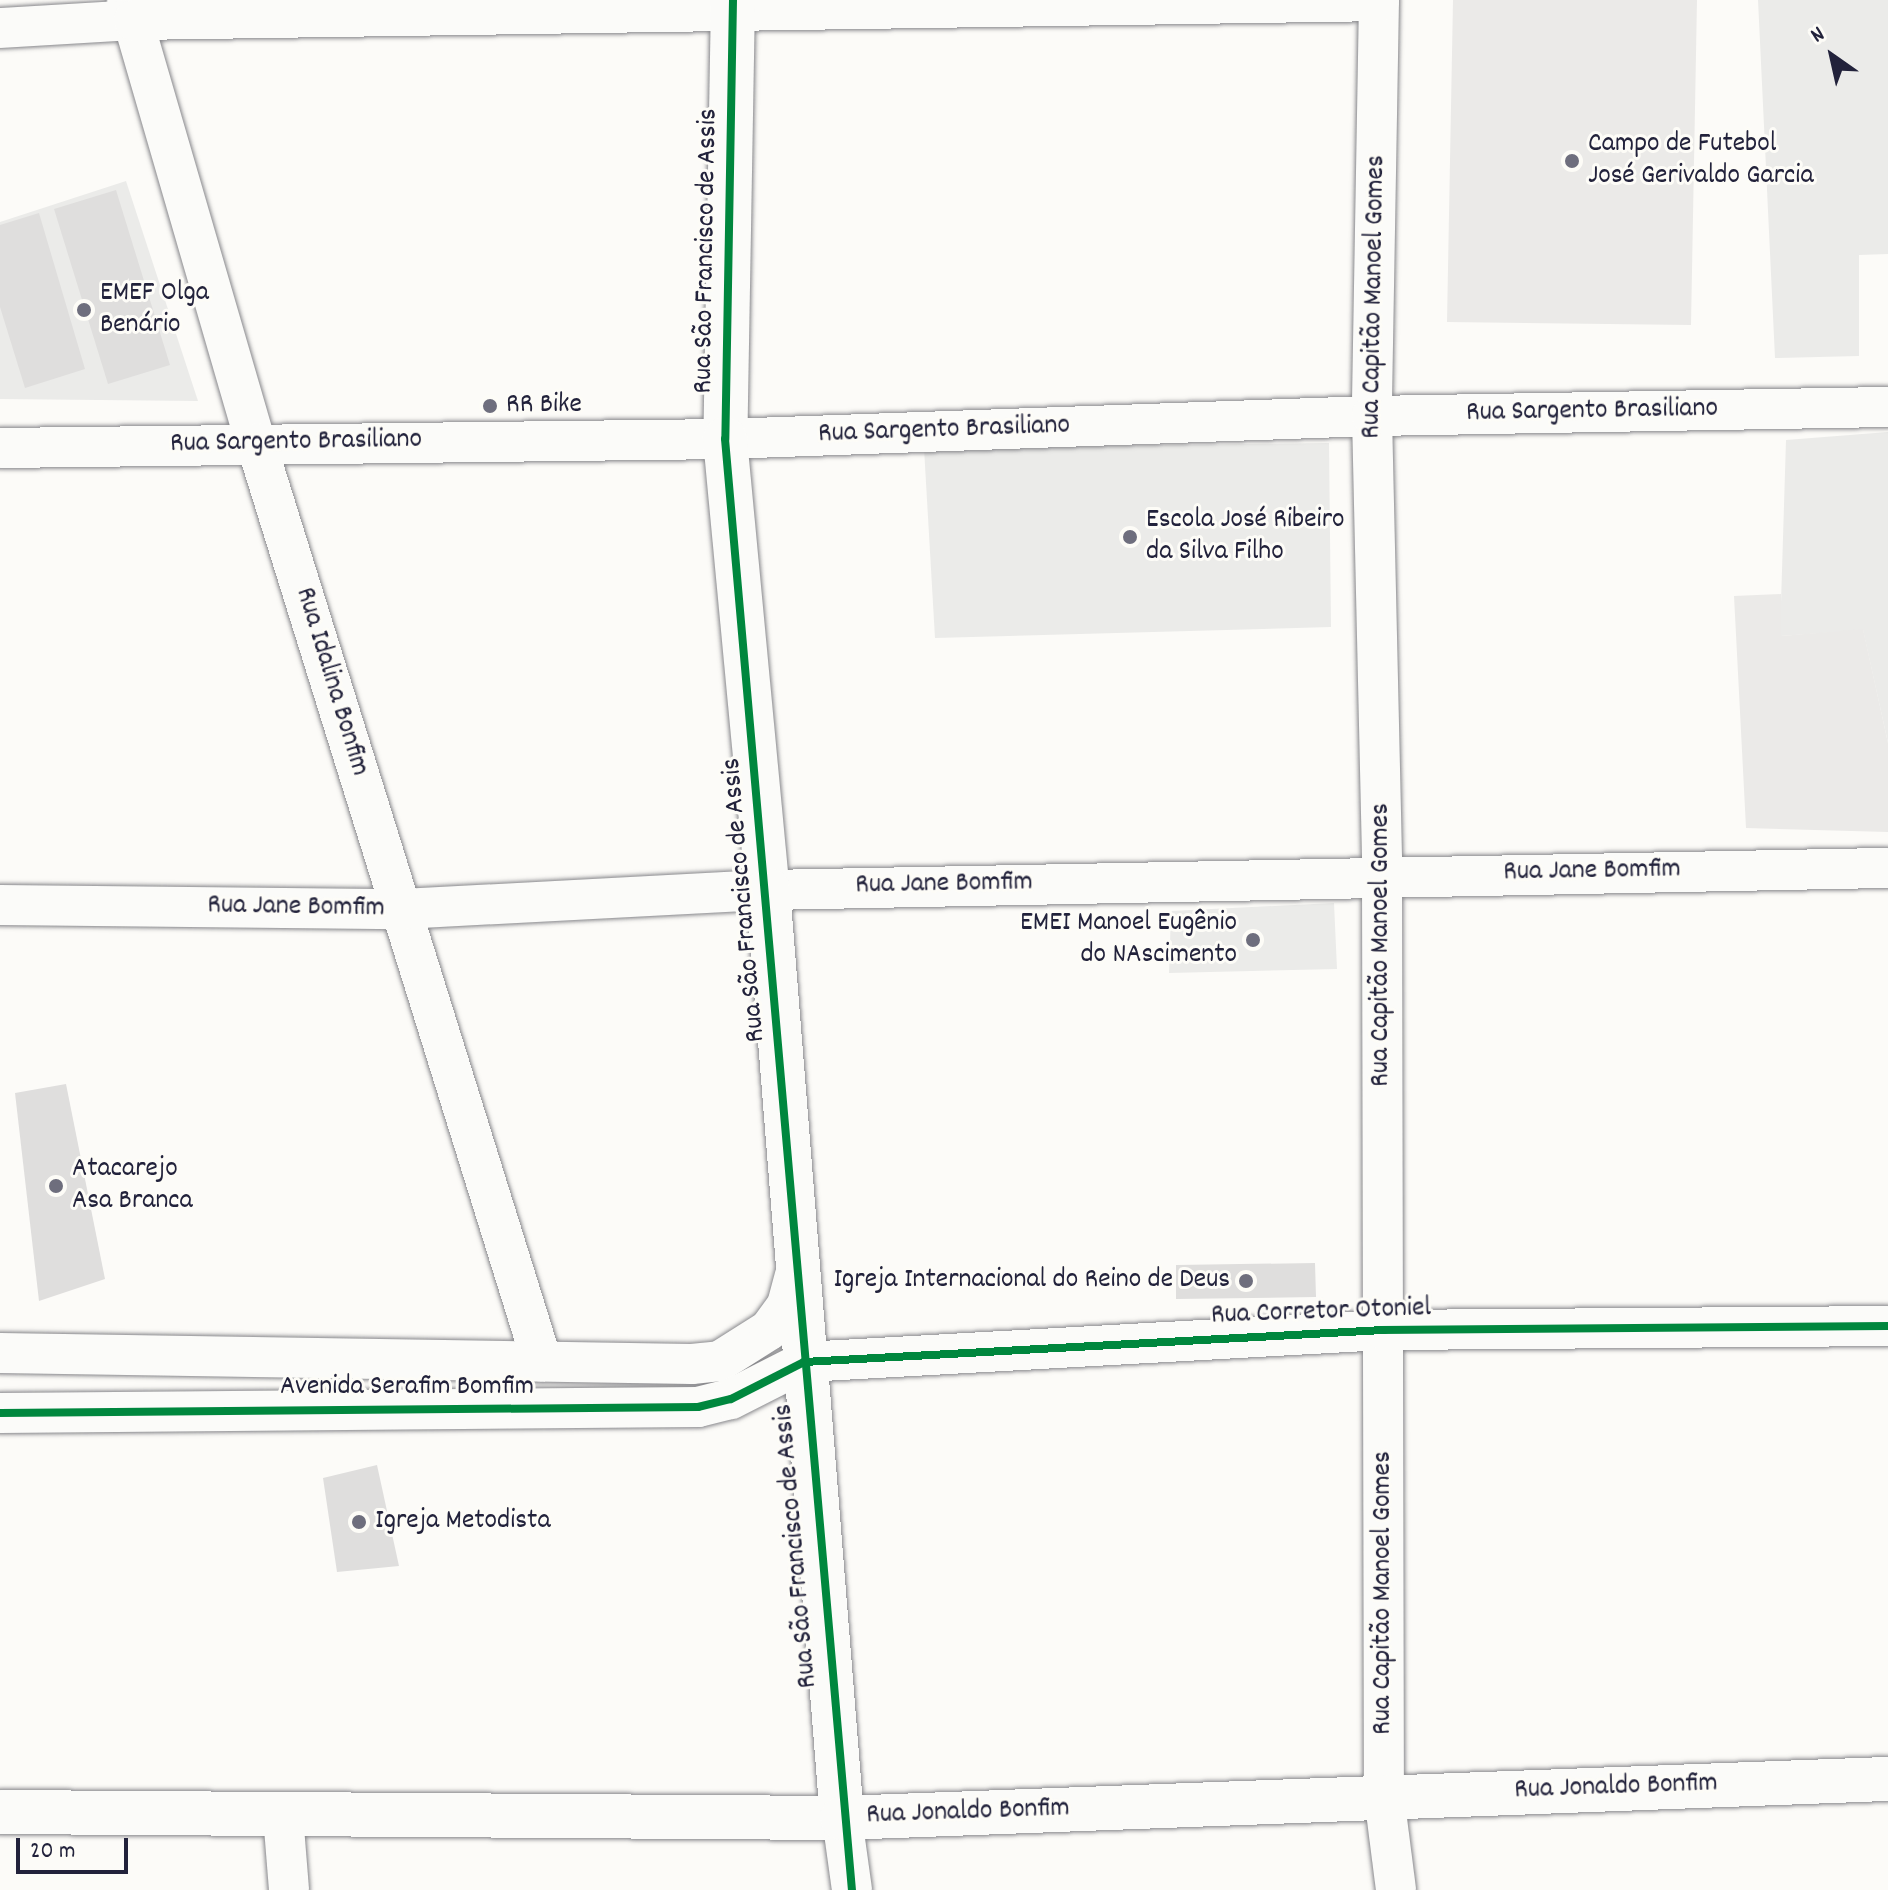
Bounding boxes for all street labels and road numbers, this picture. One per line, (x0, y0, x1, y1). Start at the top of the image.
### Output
street label: Rua São Francisco de Assis (688, 108, 726, 394)
street label: Rua Capitão Manoel Gomes (1356, 155, 1394, 439)
street label: Rua Sargento Brasiliano (1466, 393, 1718, 431)
street label: Rua Sargento Brasiliano (818, 410, 1070, 452)
street label: Rua Sargento Brasiliano (170, 424, 422, 462)
street label: Rua Idalina Bonfim (286, 584, 376, 780)
street label: Rua São Francisco de Assis (716, 756, 774, 1044)
street label: Rua Capitão Manoel Gomes (1365, 803, 1399, 1087)
street label: Rua Jane Bomfim (1503, 854, 1681, 890)
street label: Rua Jane Bomfim (855, 867, 1033, 903)
street label: Rua Jane Bomfim (207, 890, 385, 926)
street label: Rua Corretor Otoniel (1210, 1292, 1432, 1334)
street label: Avenida Serafim Bomfim (280, 1371, 534, 1405)
street label: Rua São Francisco de Assis (768, 1402, 826, 1690)
street label: Rua Capitão Manoel Gomes (1367, 1451, 1401, 1735)
street label: Rua Jonaldo Bonfim (1514, 1768, 1718, 1808)
street label: Rua Jonaldo Bonfim (866, 1793, 1070, 1833)

